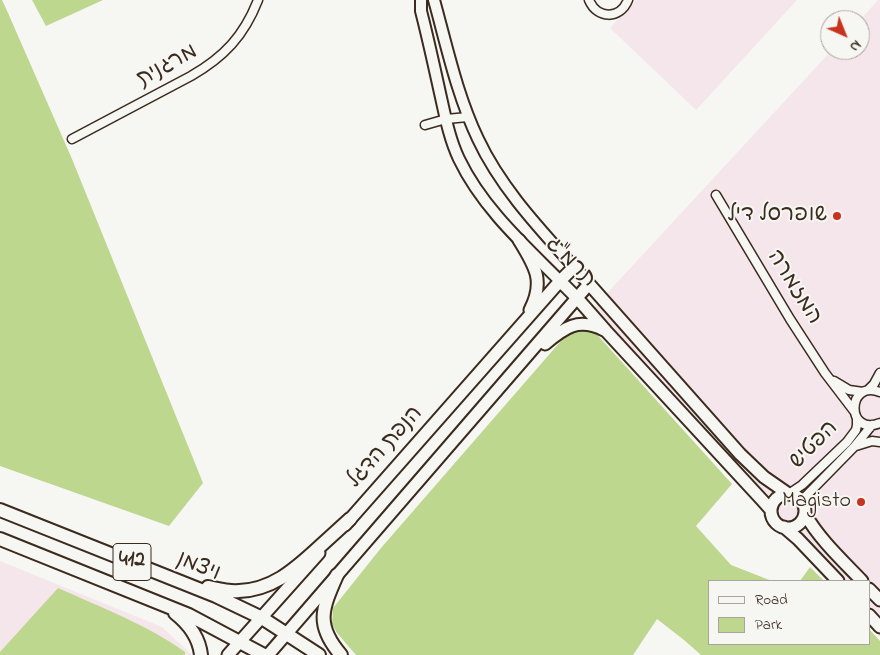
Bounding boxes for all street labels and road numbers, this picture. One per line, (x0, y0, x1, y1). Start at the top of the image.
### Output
street label: מרגנית (133, 40, 203, 94)
street label: תרמ"ג (539, 232, 601, 294)
street label: המזמרה (760, 246, 826, 330)
street label: הנפת הדגל (342, 402, 430, 494)
street label: הפטיש (785, 416, 845, 476)
road number: 412 (113, 544, 151, 580)
street label: ויצמן (172, 547, 224, 589)

